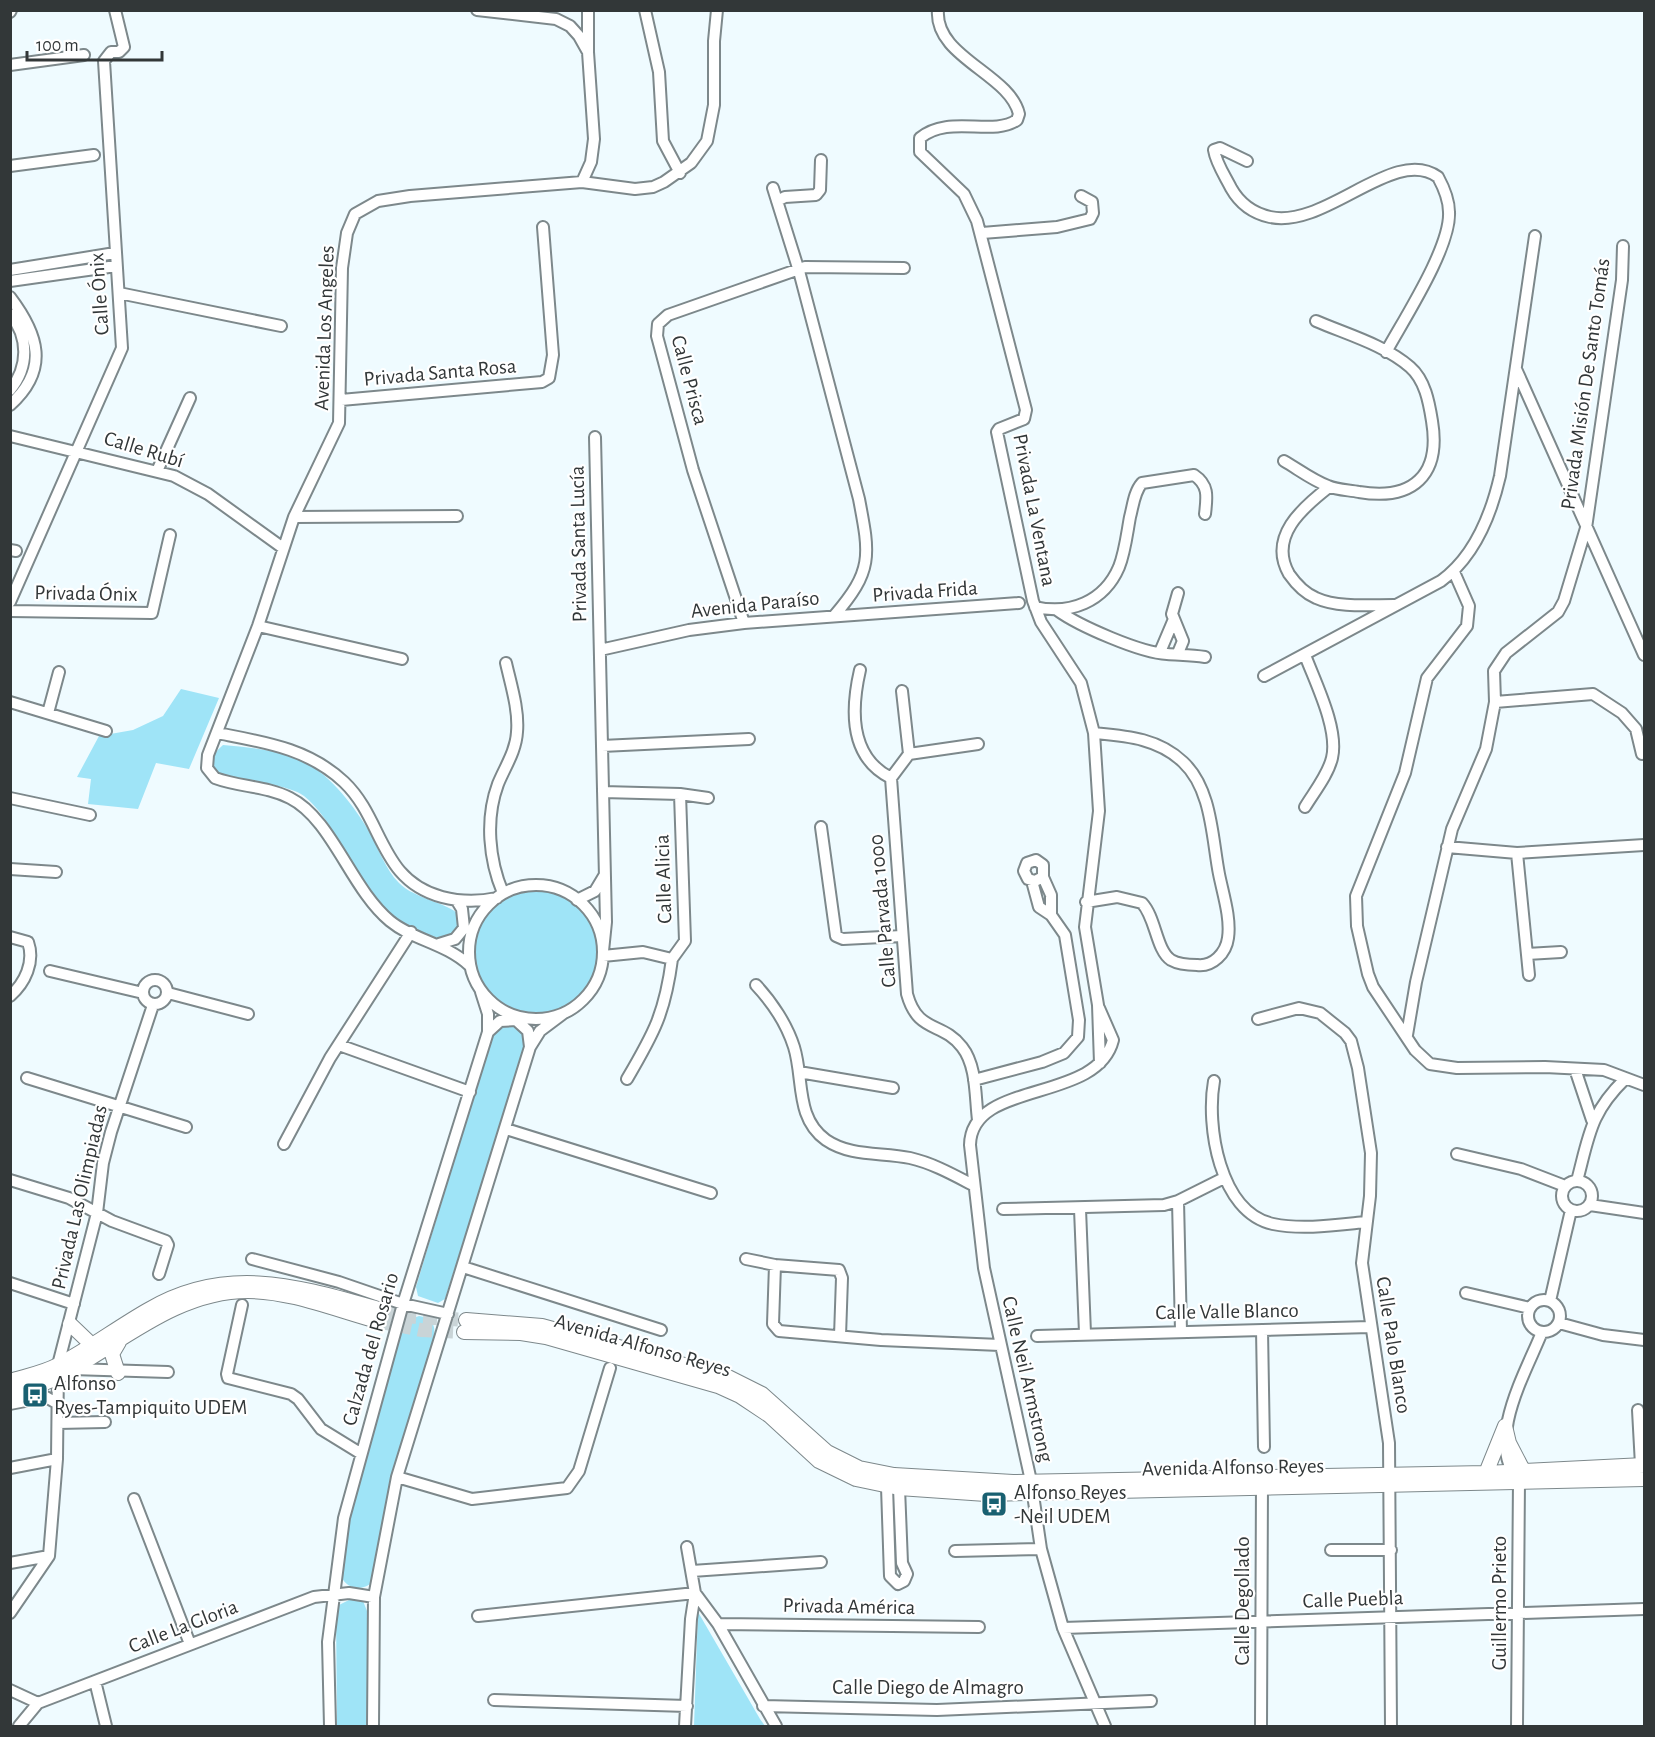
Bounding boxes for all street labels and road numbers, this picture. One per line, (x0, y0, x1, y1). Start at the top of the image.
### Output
street label: Avenida Los Angeles (311, 245, 338, 411)
street label: Calle Ónix (84, 252, 113, 336)
street label: Privada Misión De Santo Tomás (1557, 257, 1614, 511)
street label: Calle Prisca (667, 333, 712, 428)
street label: Privada Santa Rosa (363, 355, 518, 390)
street label: Calle Rubí (102, 427, 187, 472)
street label: Privada La Ventana (1009, 432, 1060, 588)
street label: Privada Santa Lucía (567, 465, 590, 623)
street label: Privada Frida (872, 577, 979, 606)
street label: Privada Ónix (34, 580, 138, 605)
street label: Avenida Paraíso (690, 587, 820, 622)
street label: Calle Parvada 1000 (865, 833, 900, 988)
street label: Calle Alicia (651, 834, 676, 924)
street label: Privada Las Olimpiadas (48, 1103, 111, 1291)
street label: Calzada del Rosario (339, 1270, 402, 1428)
street label: Calle Palo Blanco (1372, 1275, 1415, 1415)
street label: Calle Neil Armstrong (998, 1294, 1057, 1465)
street label: Calle Valle Blanco (1155, 1300, 1299, 1323)
street label: Avenida Alfonso Reyes (552, 1310, 733, 1381)
street label: Avenida Alfonso Reyes (1142, 1455, 1324, 1480)
street label: Guillermo Prieto (1489, 1536, 1510, 1670)
street label: Calle Degollado (1232, 1537, 1253, 1665)
street label: Calle Puebla (1302, 1587, 1404, 1612)
street label: Privada América (783, 1595, 916, 1618)
street label: Calle La Gloria (126, 1596, 241, 1657)
street label: Calle Diego de Almagro (832, 1677, 1024, 1698)

